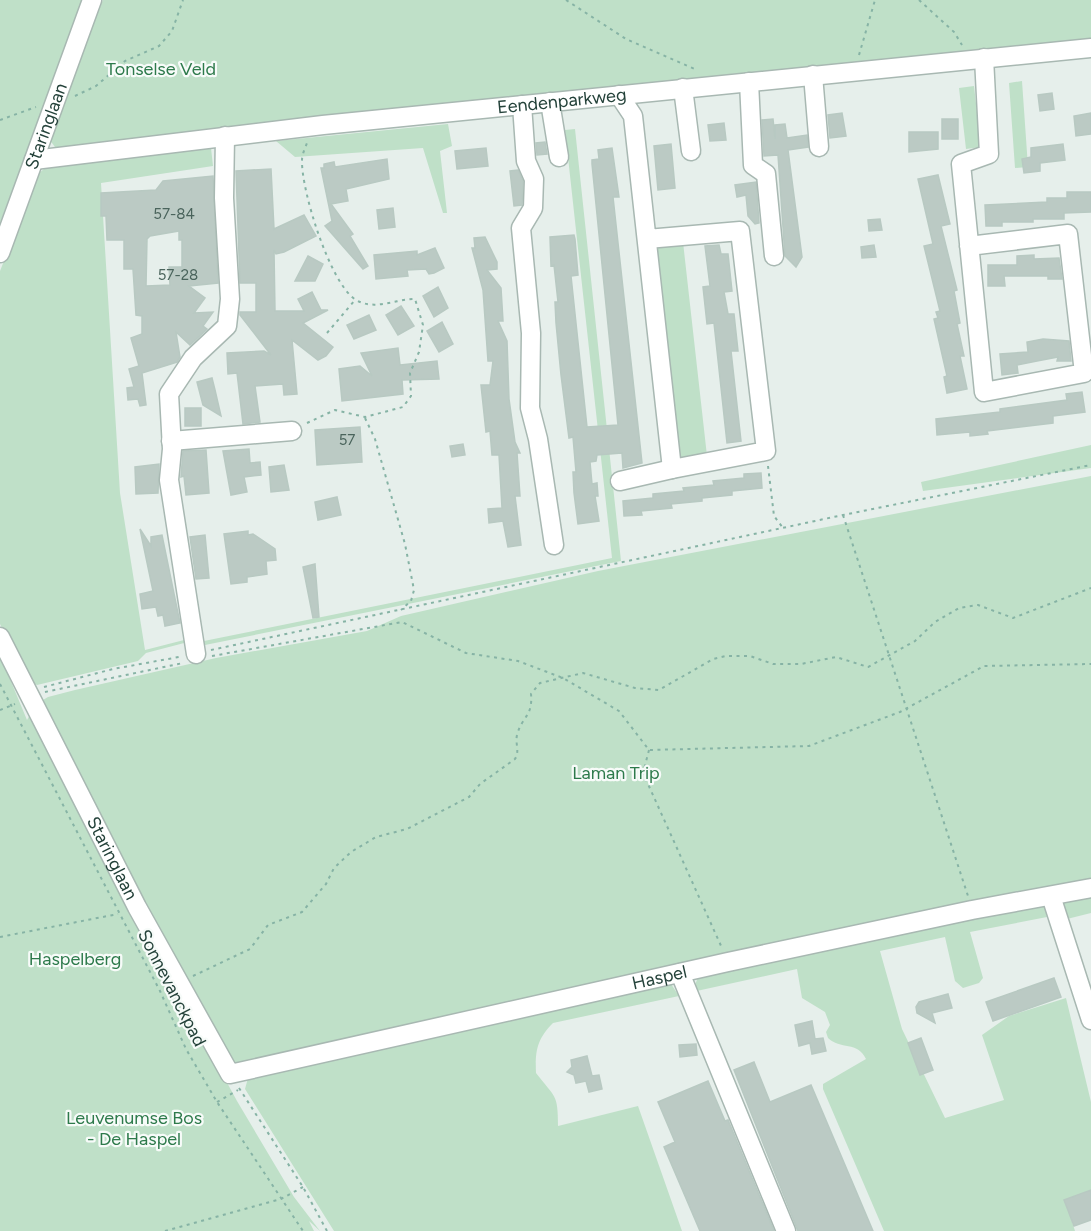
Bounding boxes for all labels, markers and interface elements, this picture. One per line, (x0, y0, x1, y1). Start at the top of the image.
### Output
park label: Tonselse Veld (106, 58, 216, 80)
street label: Staringlaan (20, 80, 72, 172)
street label: Eendenparkweg (496, 84, 627, 118)
house number: 57-84 (153, 205, 195, 223)
house number: 57-28 (158, 266, 198, 284)
house number: 57 (339, 431, 355, 449)
park label: Laman Trip (572, 762, 660, 784)
street label: Staringlaan (82, 813, 142, 903)
street label: Sonnevanckpad (133, 926, 211, 1050)
park label: Haspelberg (29, 948, 121, 970)
street label: Haspel (630, 961, 689, 994)
park label: Leuvenumse Bos - De Haspel (66, 1107, 202, 1150)

